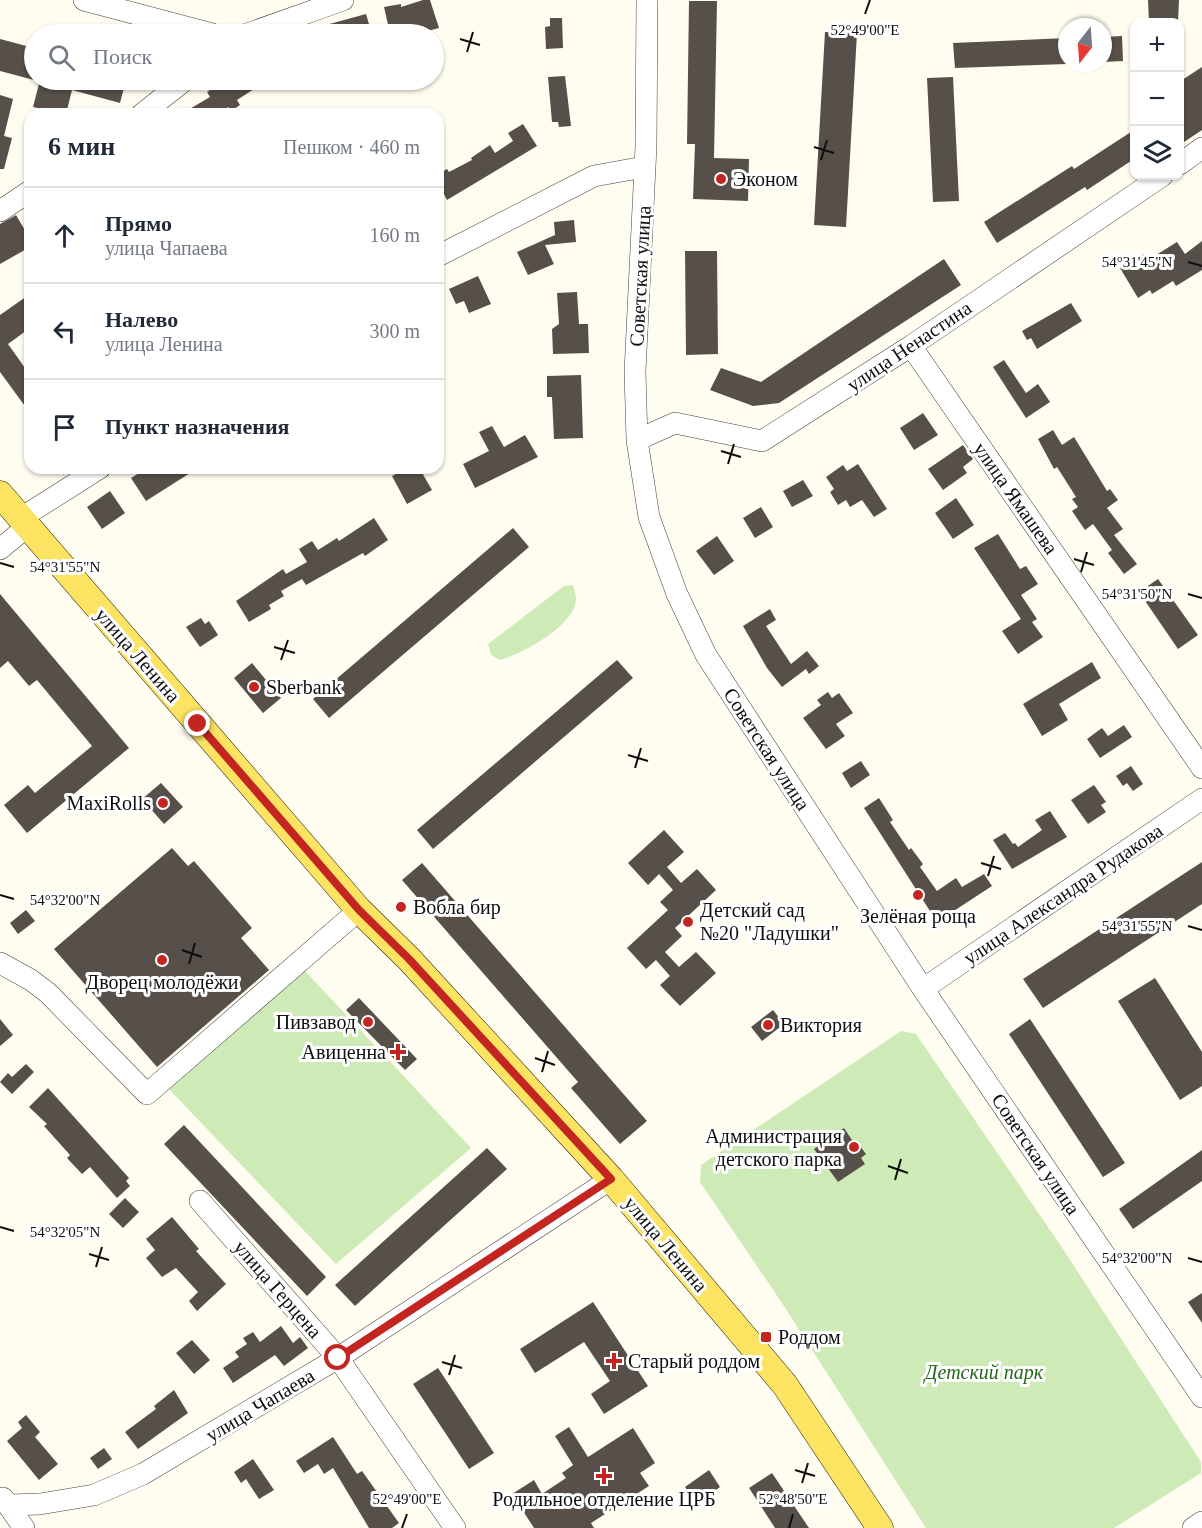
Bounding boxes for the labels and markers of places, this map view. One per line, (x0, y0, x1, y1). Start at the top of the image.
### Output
place label: Эконом (733, 168, 798, 190)
marker: Эконом (714, 172, 728, 186)
place label: Sberbank (266, 676, 342, 698)
marker: Sberbank (247, 680, 261, 694)
place label: MaxiRolls (67, 792, 151, 814)
marker: MaxiRolls (156, 796, 170, 810)
marker: Зелёная роща (911, 888, 925, 902)
place label: Вобла бир (413, 896, 501, 919)
place label: Детский сад №20 "Ладушки" (700, 899, 839, 945)
marker: Вобла бир (394, 900, 408, 914)
place label: Зелёная роща (860, 905, 976, 928)
marker: Детский сад №20 "Ладушки" (681, 915, 695, 929)
marker: Дворец молодёжи (155, 953, 169, 967)
place label: Дворец молодёжи (86, 971, 239, 994)
place label: Пивзавод (276, 1011, 356, 1034)
place label: Виктория (780, 1014, 862, 1037)
marker: Пивзавод (361, 1015, 375, 1029)
marker: Виктория (761, 1018, 775, 1032)
place label: Авиценна (302, 1041, 386, 1064)
marker: Авиценна (391, 1045, 405, 1059)
place label: Администрация детского парка (705, 1125, 842, 1171)
marker: Администрация детского парка (847, 1140, 861, 1154)
place label: Роддом (778, 1326, 841, 1349)
marker: Роддом (759, 1330, 773, 1344)
place label: Старый роддом (628, 1350, 760, 1373)
marker: Старый роддом (605, 1352, 623, 1370)
marker: Родильное отделение ЦРБ (595, 1467, 613, 1485)
place label: Родильное отделение ЦРБ (492, 1488, 716, 1511)

